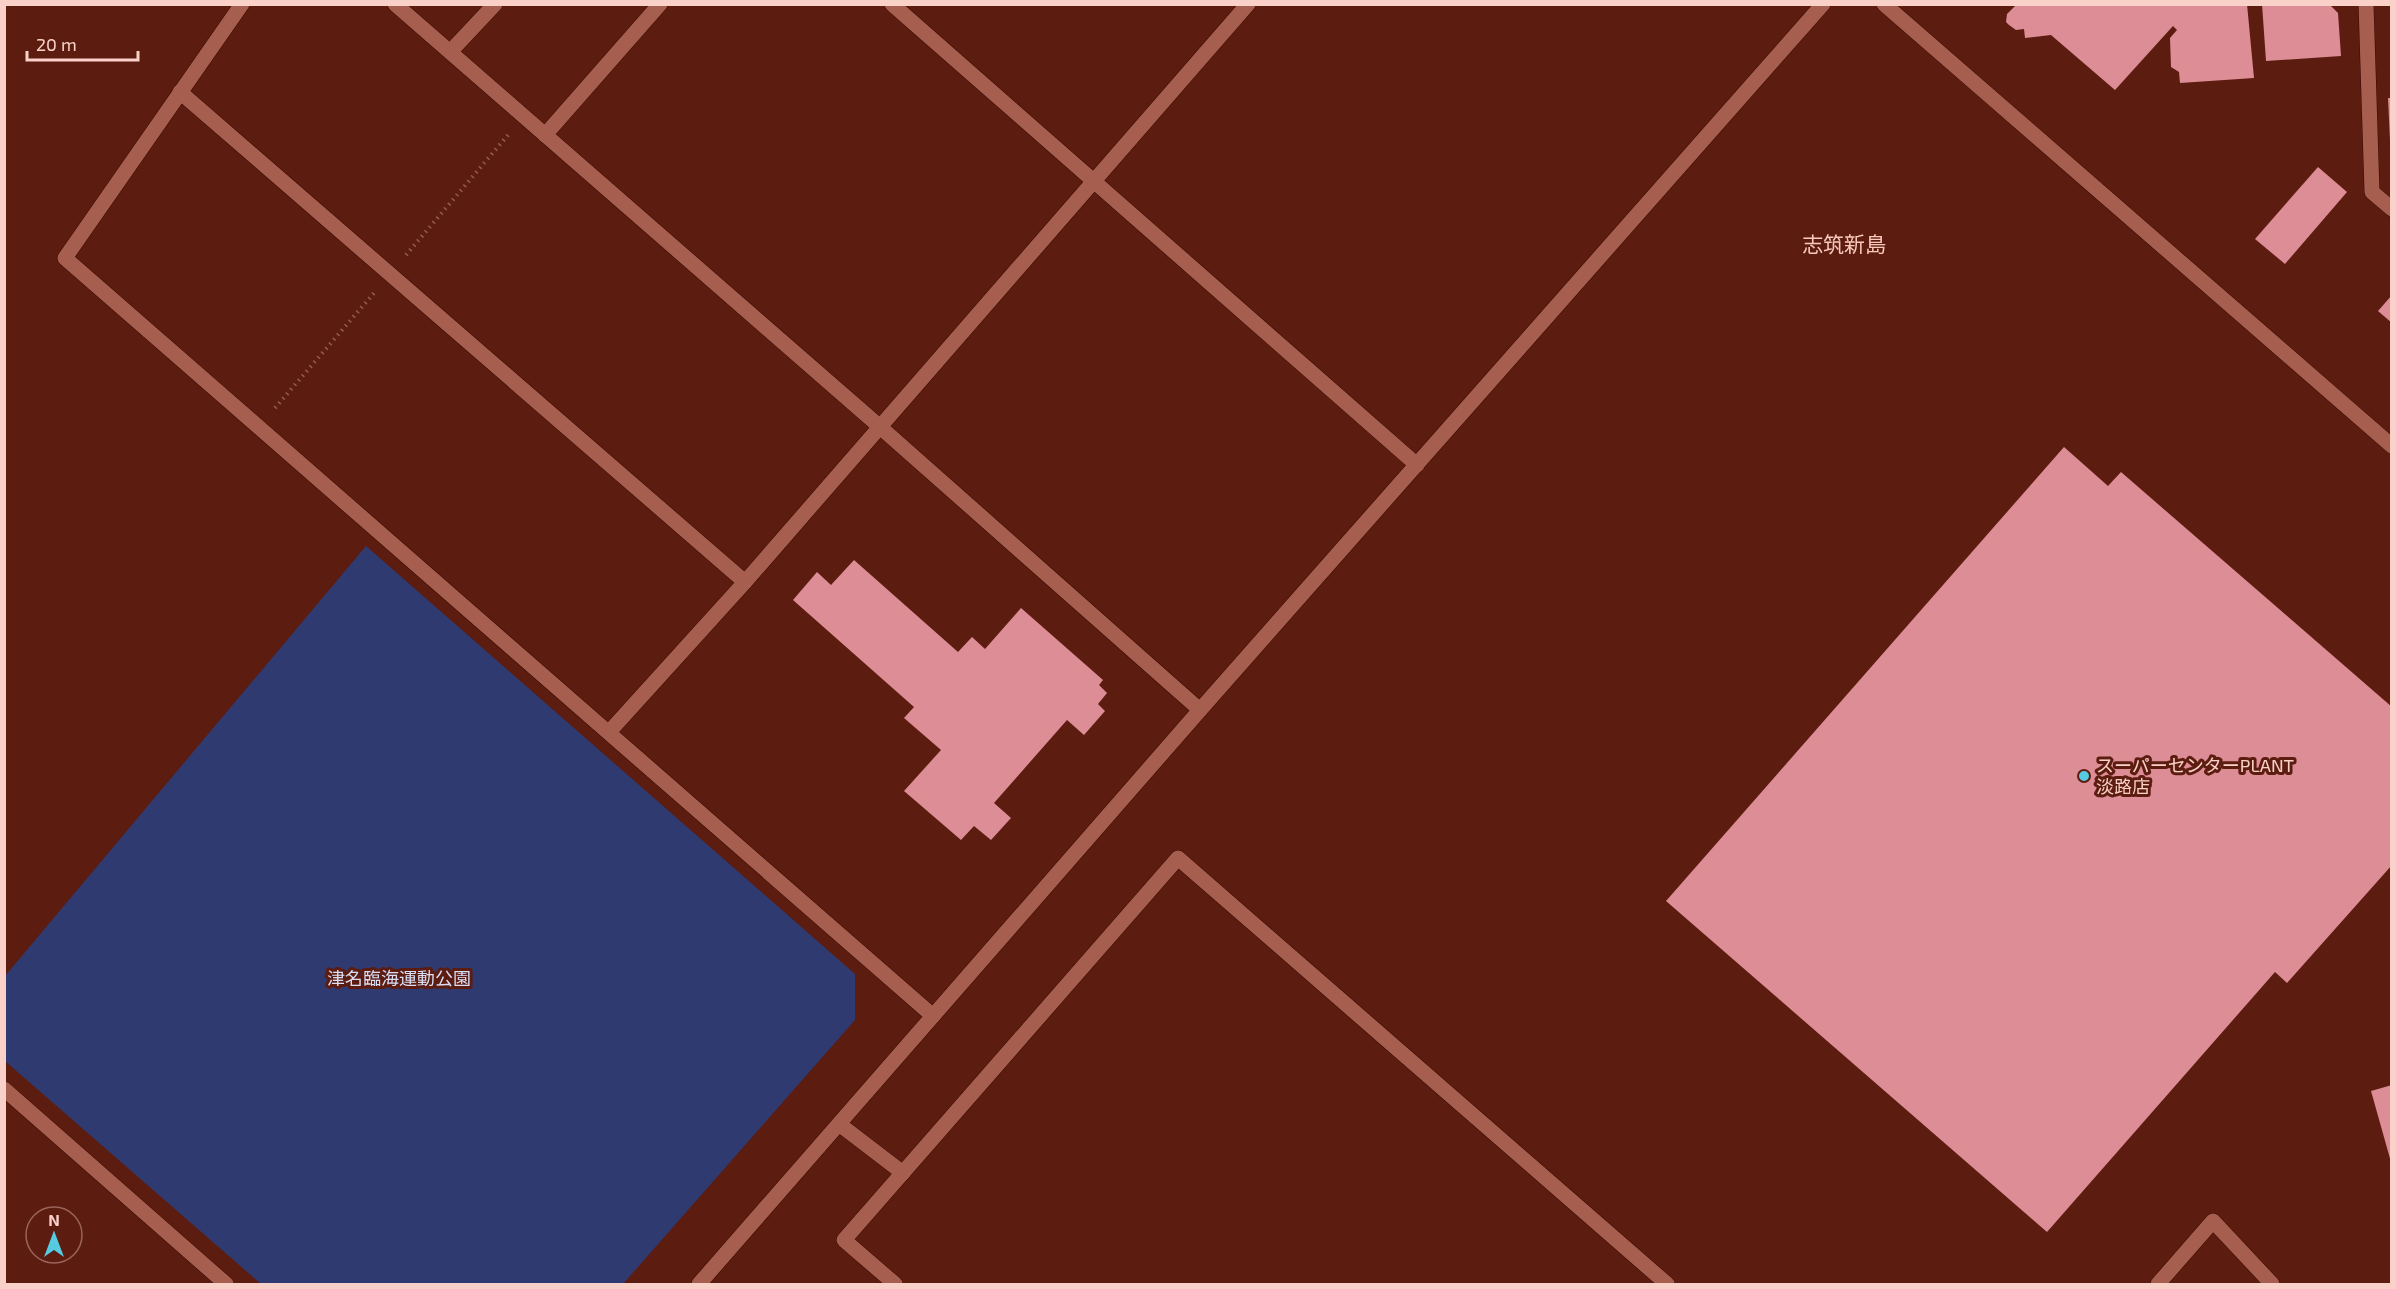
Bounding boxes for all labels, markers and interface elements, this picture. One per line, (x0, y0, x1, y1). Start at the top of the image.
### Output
scale bar (27, 24, 138, 62)
text: 20 m (36, 33, 77, 55)
district label: 志筑新島 (1802, 231, 1886, 256)
place label: スーパーセンターPLANT 淡路店 (2096, 754, 2295, 797)
marker: スーパーセンターPLANT 淡路店 (2077, 769, 2091, 783)
park label: 津名臨海運動公園 (327, 967, 471, 989)
north arrow (24, 1205, 84, 1265)
text: N (48, 1210, 60, 1229)

